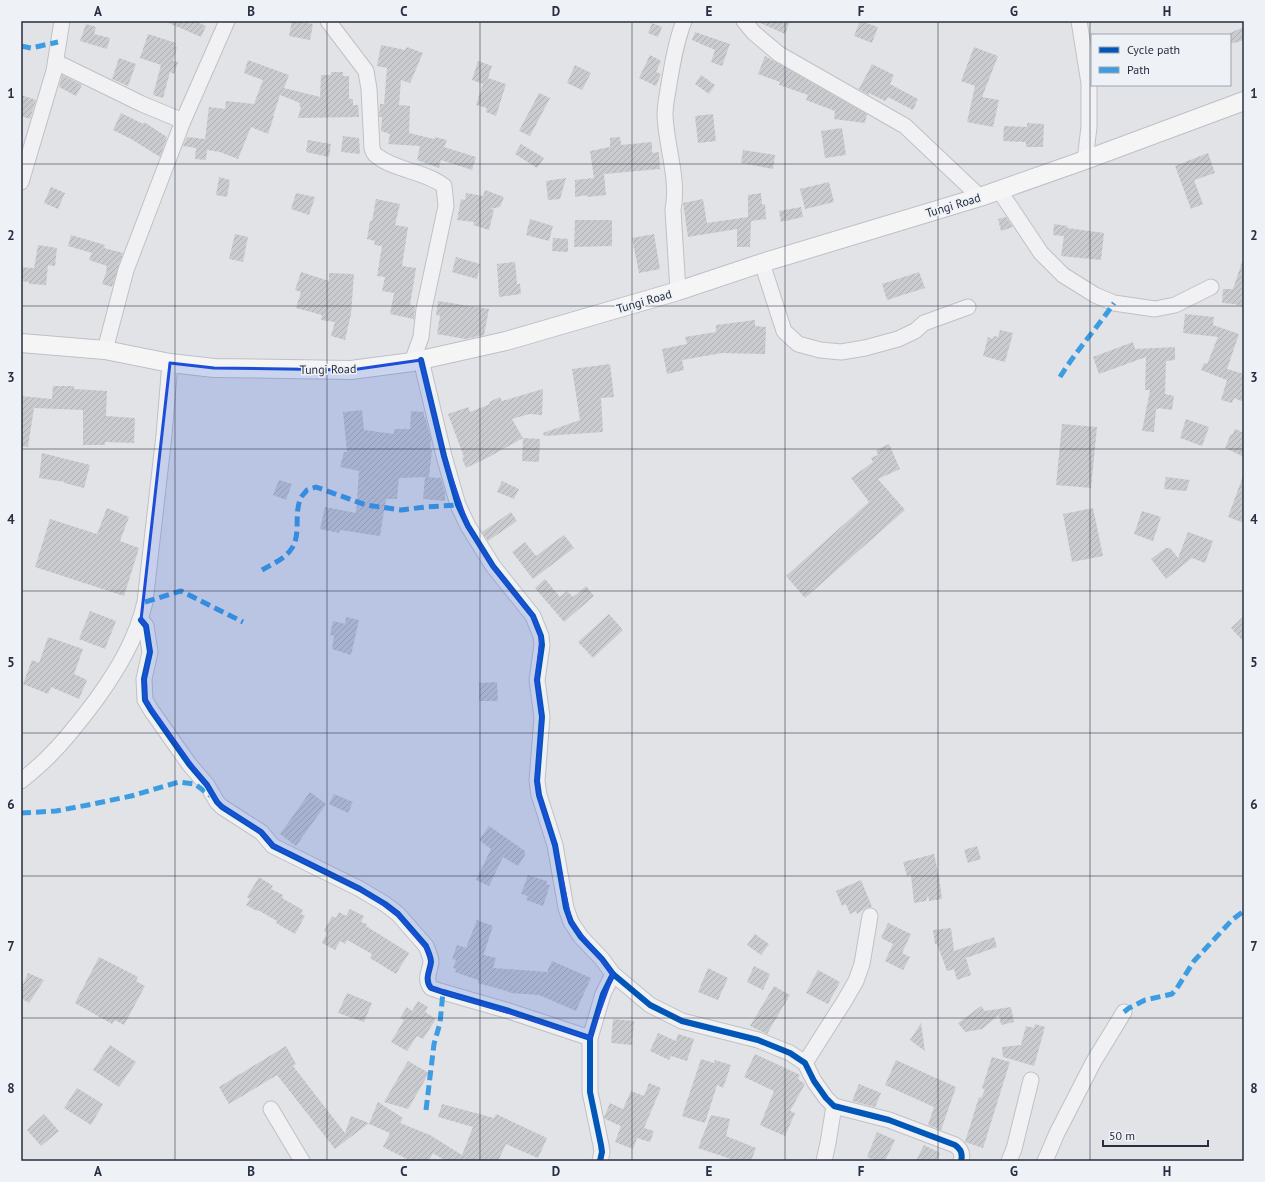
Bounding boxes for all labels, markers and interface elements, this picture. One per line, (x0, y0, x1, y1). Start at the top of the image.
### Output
text: A (94, 3, 102, 20)
text: B (247, 3, 255, 20)
text: C (400, 3, 408, 20)
text: D (552, 3, 560, 20)
text: E (706, 3, 713, 20)
text: F (858, 3, 865, 20)
text: G (1010, 3, 1018, 20)
text: H (1163, 3, 1171, 20)
legend (1091, 34, 1231, 86)
text: Cycle path (1127, 42, 1180, 57)
text: Path (1127, 62, 1150, 77)
text: 1 (7, 85, 15, 102)
text: 1 (1250, 85, 1258, 102)
street label: Tungi Road (924, 190, 982, 220)
text: 2 (7, 227, 15, 244)
text: 2 (1250, 227, 1258, 244)
street label: Tungi Road (615, 286, 673, 316)
street label: Tungi Road (300, 361, 356, 377)
text: 3 (7, 369, 15, 386)
text: 3 (1250, 369, 1258, 386)
text: 4 (7, 511, 15, 528)
text: 4 (1250, 511, 1258, 528)
text: 5 (7, 654, 15, 671)
text: 5 (1250, 654, 1258, 671)
text: 6 (7, 796, 15, 813)
text: 6 (1250, 796, 1258, 813)
text: 7 (7, 938, 15, 955)
text: 7 (1250, 938, 1258, 955)
text: 8 (7, 1080, 15, 1097)
text: 8 (1250, 1080, 1258, 1097)
scale bar (1103, 1122, 1208, 1148)
text: 50 m (1109, 1128, 1135, 1143)
text: A (94, 1163, 102, 1180)
text: B (247, 1163, 255, 1180)
text: C (400, 1163, 408, 1180)
text: D (552, 1163, 560, 1180)
text: E (706, 1163, 713, 1180)
text: F (858, 1163, 865, 1180)
text: G (1010, 1163, 1018, 1180)
text: H (1163, 1163, 1171, 1180)

